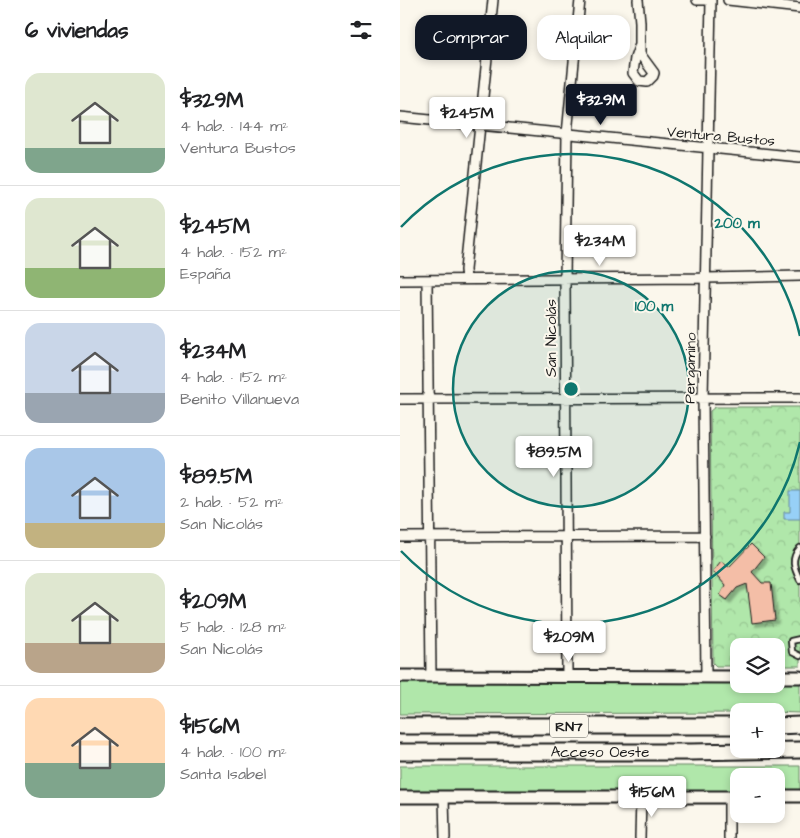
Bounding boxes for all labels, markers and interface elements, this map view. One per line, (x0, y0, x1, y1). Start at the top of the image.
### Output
chip: Comprar (415, 15, 527, 60)
chip: Alquilar (537, 15, 630, 60)
text: 6 viviendas (25, 16, 129, 45)
icon: filters (347, 16, 375, 44)
pin: $329M (566, 84, 636, 126)
text: $329M (180, 86, 244, 115)
text: $329M (577, 89, 625, 111)
icon: home (65, 93, 125, 153)
pin: $245M (432, 96, 502, 139)
text: $245M (440, 102, 494, 124)
text: 4 hab. · 144 m² (180, 115, 288, 137)
street label: Ventura Bustos (666, 121, 776, 152)
text: Ventura Bustos (180, 137, 296, 159)
text: $245M (180, 212, 250, 241)
text: 200 m (713, 213, 760, 234)
icon: home (65, 218, 125, 278)
pin: $234M (565, 224, 635, 267)
text: $234M (575, 230, 625, 252)
text: 4 hab. · 152 m² (180, 241, 287, 263)
text: España (180, 263, 231, 285)
text: 100 m (635, 296, 674, 317)
street label: San Nicolás (541, 299, 562, 377)
street label: Pergamino (679, 332, 703, 404)
text: $234M (180, 337, 246, 366)
icon: home (65, 343, 125, 403)
text: 4 hab. · 152 m² (180, 366, 287, 388)
centre of rings (562, 380, 580, 398)
text: Benito Villanueva (180, 388, 299, 410)
pin: $89.5M (513, 436, 595, 478)
text: $89.5M (526, 441, 582, 463)
text: $89.5M (180, 462, 252, 491)
icon: home (65, 468, 125, 528)
text: 2 hab. · 52 m² (180, 491, 283, 513)
text: San Nicolás (180, 513, 263, 535)
text: $209M (180, 587, 246, 616)
icon: home (65, 593, 125, 653)
text: 5 hab. · 128 m² (180, 616, 287, 638)
pin: $209M (534, 620, 604, 663)
text: $209M (544, 626, 594, 648)
text: San Nicolás (180, 638, 263, 660)
map controls (730, 638, 785, 823)
button: layers (730, 638, 785, 693)
button: + (730, 703, 785, 758)
text: $156M (180, 712, 240, 741)
road number: RN7 (550, 714, 588, 738)
icon: home (65, 718, 125, 778)
text: 4 hab. · 100 m² (180, 741, 287, 763)
street label: Acceso Oeste (551, 742, 649, 763)
text: Santa Isabel (180, 763, 266, 785)
button: − (730, 768, 785, 823)
pin: $156M (617, 776, 687, 818)
text: $156M (629, 781, 675, 803)

